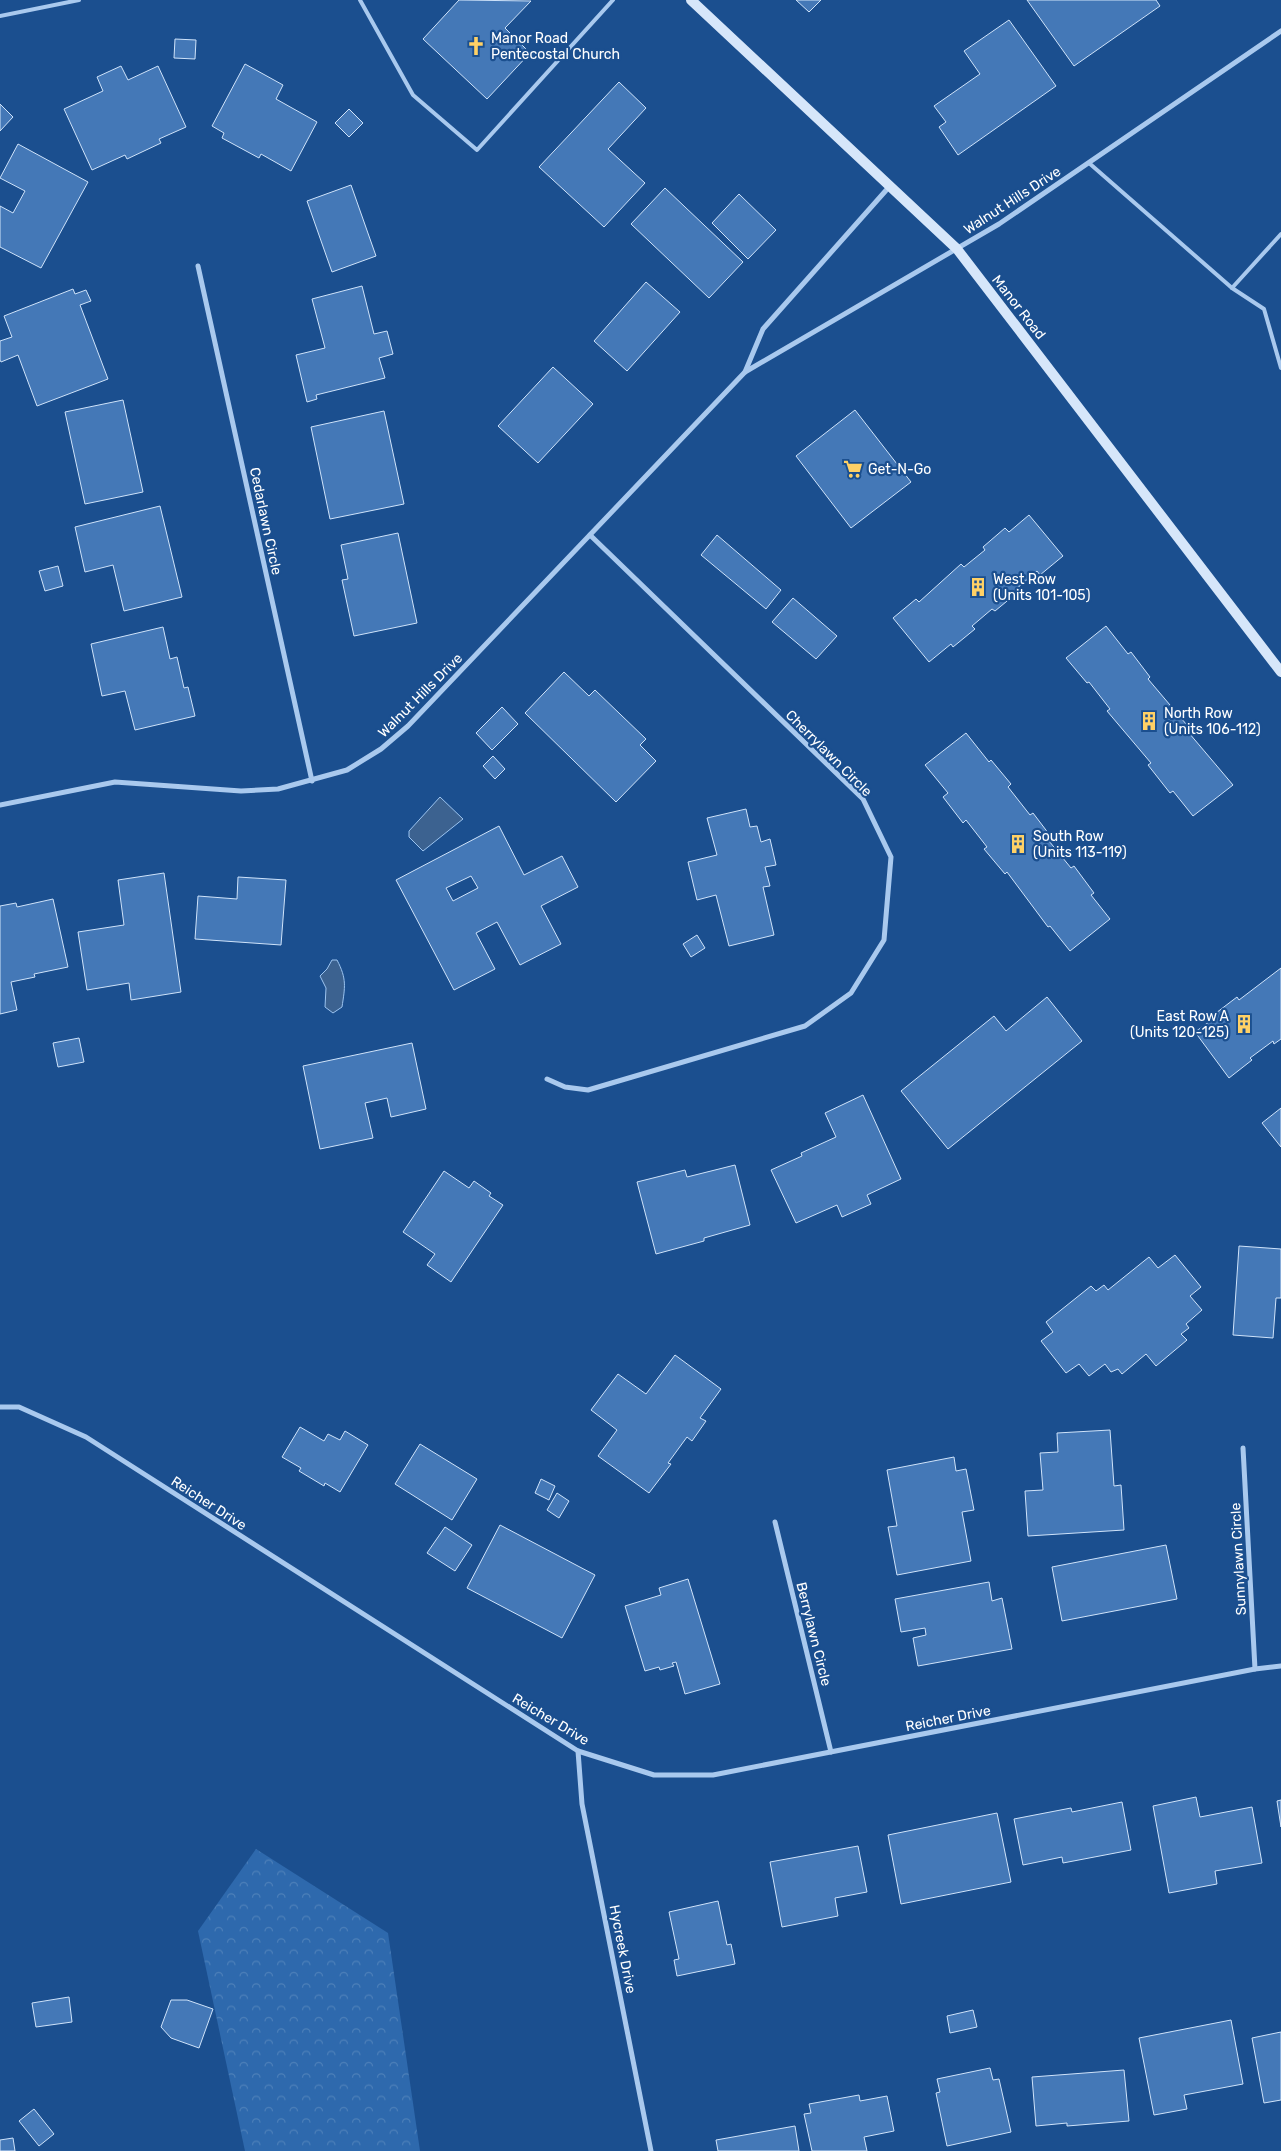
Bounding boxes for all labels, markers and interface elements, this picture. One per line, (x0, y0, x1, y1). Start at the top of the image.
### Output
place label: Manor Road Pentecostal Church (491, 30, 620, 63)
church icon: Manor Road Pentecostal Church (465, 35, 487, 57)
street label: Walnut Hills Drive (961, 163, 1064, 238)
street label: Manor Road (988, 272, 1049, 343)
supermarket icon: Get-N-Go (842, 458, 864, 480)
place label: Get-N-Go (868, 461, 931, 478)
street label: Cedarlawn Circle (246, 466, 285, 577)
place label: West Row (Units 101-105) (993, 571, 1090, 604)
building icon: West Row (Units 101-105) (967, 576, 989, 598)
street label: Walnut Hills Drive (375, 650, 466, 741)
place label: North Row (Units 106-112) (1164, 705, 1261, 738)
street label: Cherrylawn Circle (782, 707, 875, 800)
building icon: North Row (Units 106-112) (1138, 710, 1160, 732)
place label: South Row (Units 113-119) (1033, 828, 1127, 861)
building icon: South Row (Units 113-119) (1007, 833, 1029, 855)
place label: East Row A (Units 120-125) (1130, 1008, 1230, 1041)
building icon: East Row A (Units 120-125) (1233, 1013, 1255, 1035)
street label: Reicher Drive (168, 1473, 250, 1534)
street label: Sunnylawn Circle (1227, 1502, 1250, 1616)
street label: Berrylawn Circle (792, 1580, 835, 1688)
street label: Reicher Drive (509, 1690, 592, 1749)
street label: Reicher Drive (904, 1702, 992, 1735)
street label: Hycreek Drive (606, 1903, 639, 1995)

